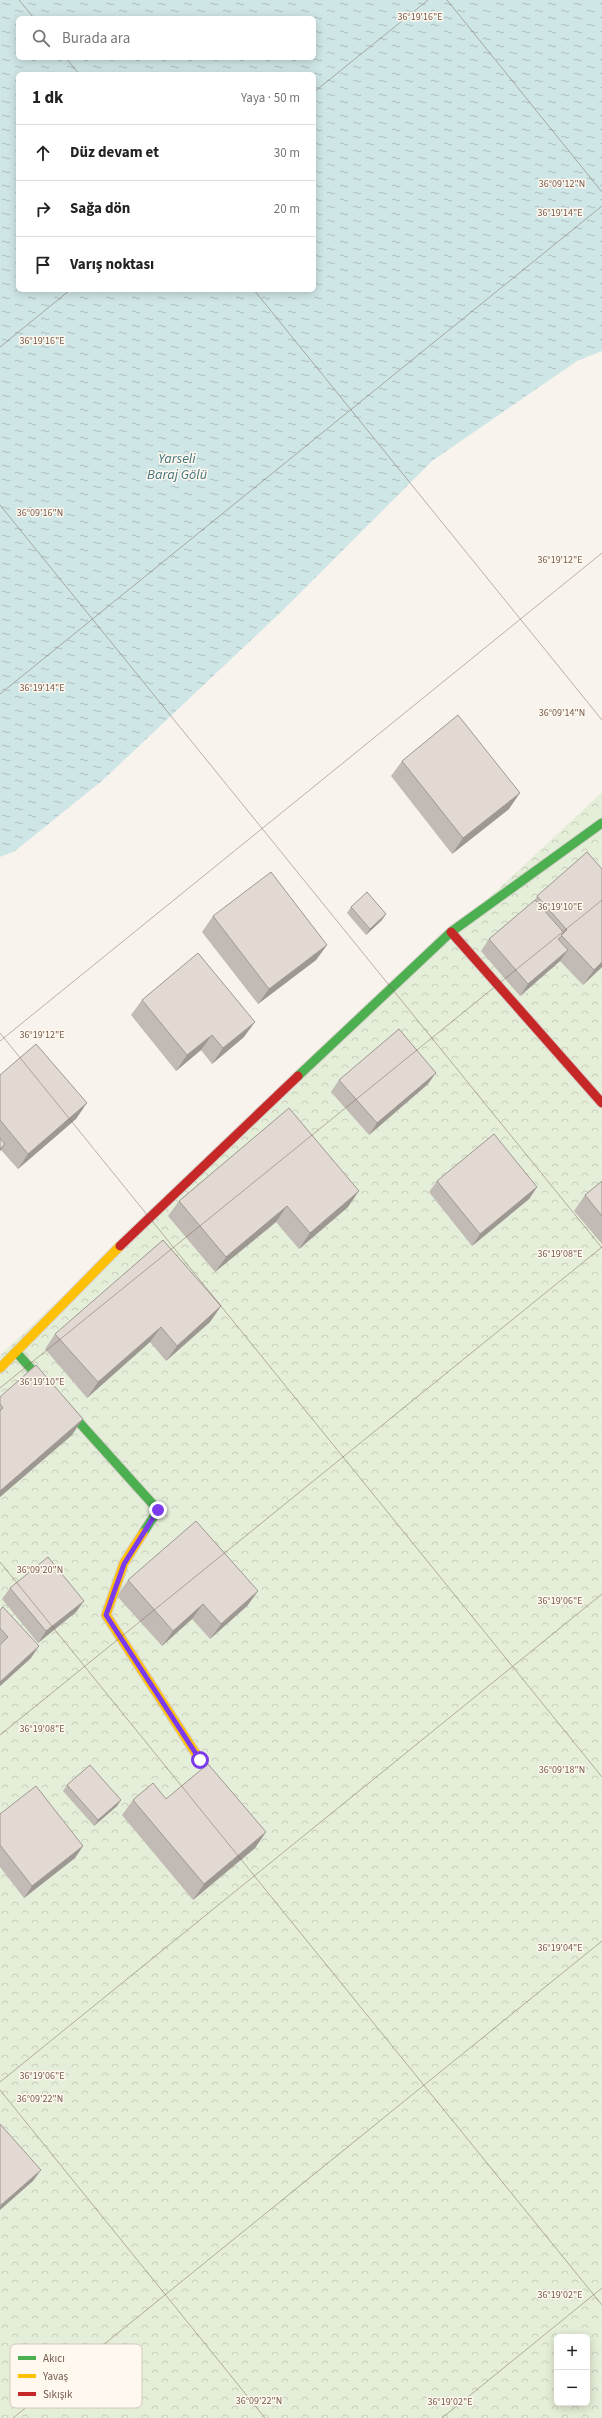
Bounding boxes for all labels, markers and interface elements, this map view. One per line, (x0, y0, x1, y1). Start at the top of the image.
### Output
text: 36°19'16"E (397, 10, 443, 24)
search box (16, 16, 316, 60)
icon: search (30, 27, 52, 49)
text: Burada ara (62, 28, 130, 49)
text: 1 dk (32, 86, 63, 110)
text: Yaya · 50 m (241, 89, 300, 107)
icon: ahead (32, 142, 54, 164)
text: Düz devam et (70, 142, 159, 163)
text: 30 m (274, 144, 300, 162)
text: 36°09'12"N (539, 177, 585, 191)
icon: right (32, 198, 54, 220)
text: Sağa dön (70, 198, 130, 219)
text: 20 m (274, 200, 300, 218)
text: 36°19'14"E (537, 206, 583, 220)
icon: arrive (32, 254, 54, 276)
text: Varış noktası (70, 254, 154, 275)
text: 36°19'16"E (19, 334, 65, 348)
water label: Yarseli Baraj Gölü (147, 449, 207, 485)
text: 36°09'16"N (17, 506, 63, 520)
text: 36°19'12"E (537, 553, 583, 567)
text: 36°19'14"E (19, 681, 65, 695)
text: 36°09'14"N (539, 706, 585, 720)
text: 36°19'10"E (537, 900, 583, 914)
text: 36°19'12"E (19, 1028, 65, 1042)
text: 36°19'08"E (537, 1247, 583, 1261)
text: 36°19'10"E (19, 1375, 65, 1389)
route end (149, 1501, 167, 1519)
text: 36°09'20"N (17, 1563, 63, 1577)
text: 36°19'06"E (537, 1594, 583, 1608)
text: 36°19'08"E (19, 1722, 65, 1736)
route start (191, 1751, 209, 1769)
text: 36°09'18"N (539, 1763, 585, 1777)
text: 36°19'04"E (537, 1941, 583, 1955)
text: 36°19'06"E (19, 2069, 65, 2083)
text: 36°09'22"N (17, 2092, 63, 2106)
text: 36°19'02"E (537, 2288, 583, 2302)
map controls (554, 2334, 590, 2406)
button: + (554, 2334, 590, 2370)
legend (10, 2344, 142, 2408)
text: Akıcı (43, 2351, 65, 2366)
text: Yavaş (42, 2369, 68, 2384)
button: − (554, 2370, 590, 2406)
text: Sıkışık (43, 2387, 73, 2402)
text: 36°09'22"N (236, 2394, 282, 2408)
text: 36°19'02"E (427, 2395, 473, 2409)

